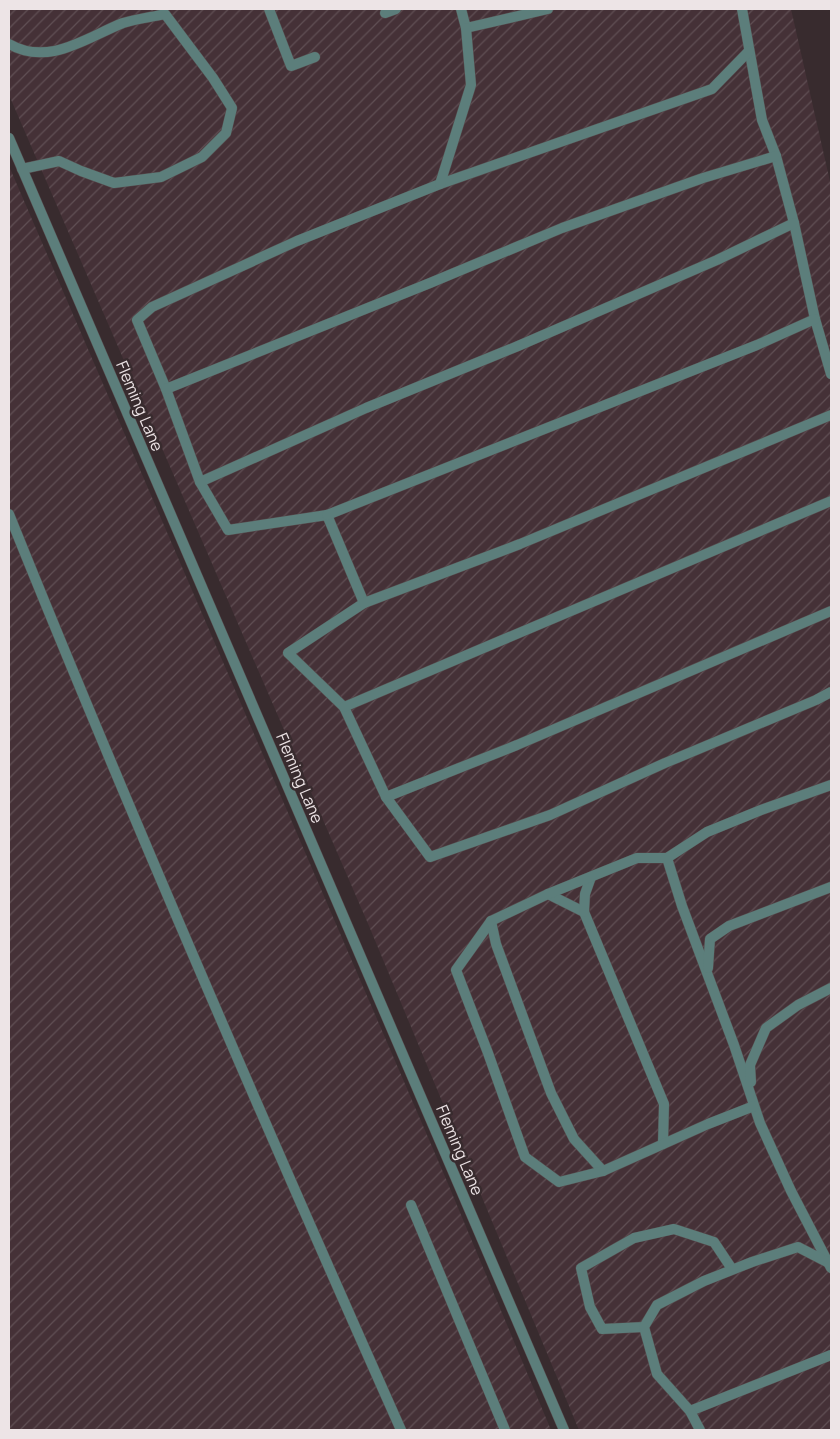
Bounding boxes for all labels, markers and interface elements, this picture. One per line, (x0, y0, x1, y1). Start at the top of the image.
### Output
street label: Fleming Lane (111, 357, 169, 455)
street label: Fleming Lane (271, 729, 329, 827)
street label: Fleming Lane (431, 1101, 489, 1199)

